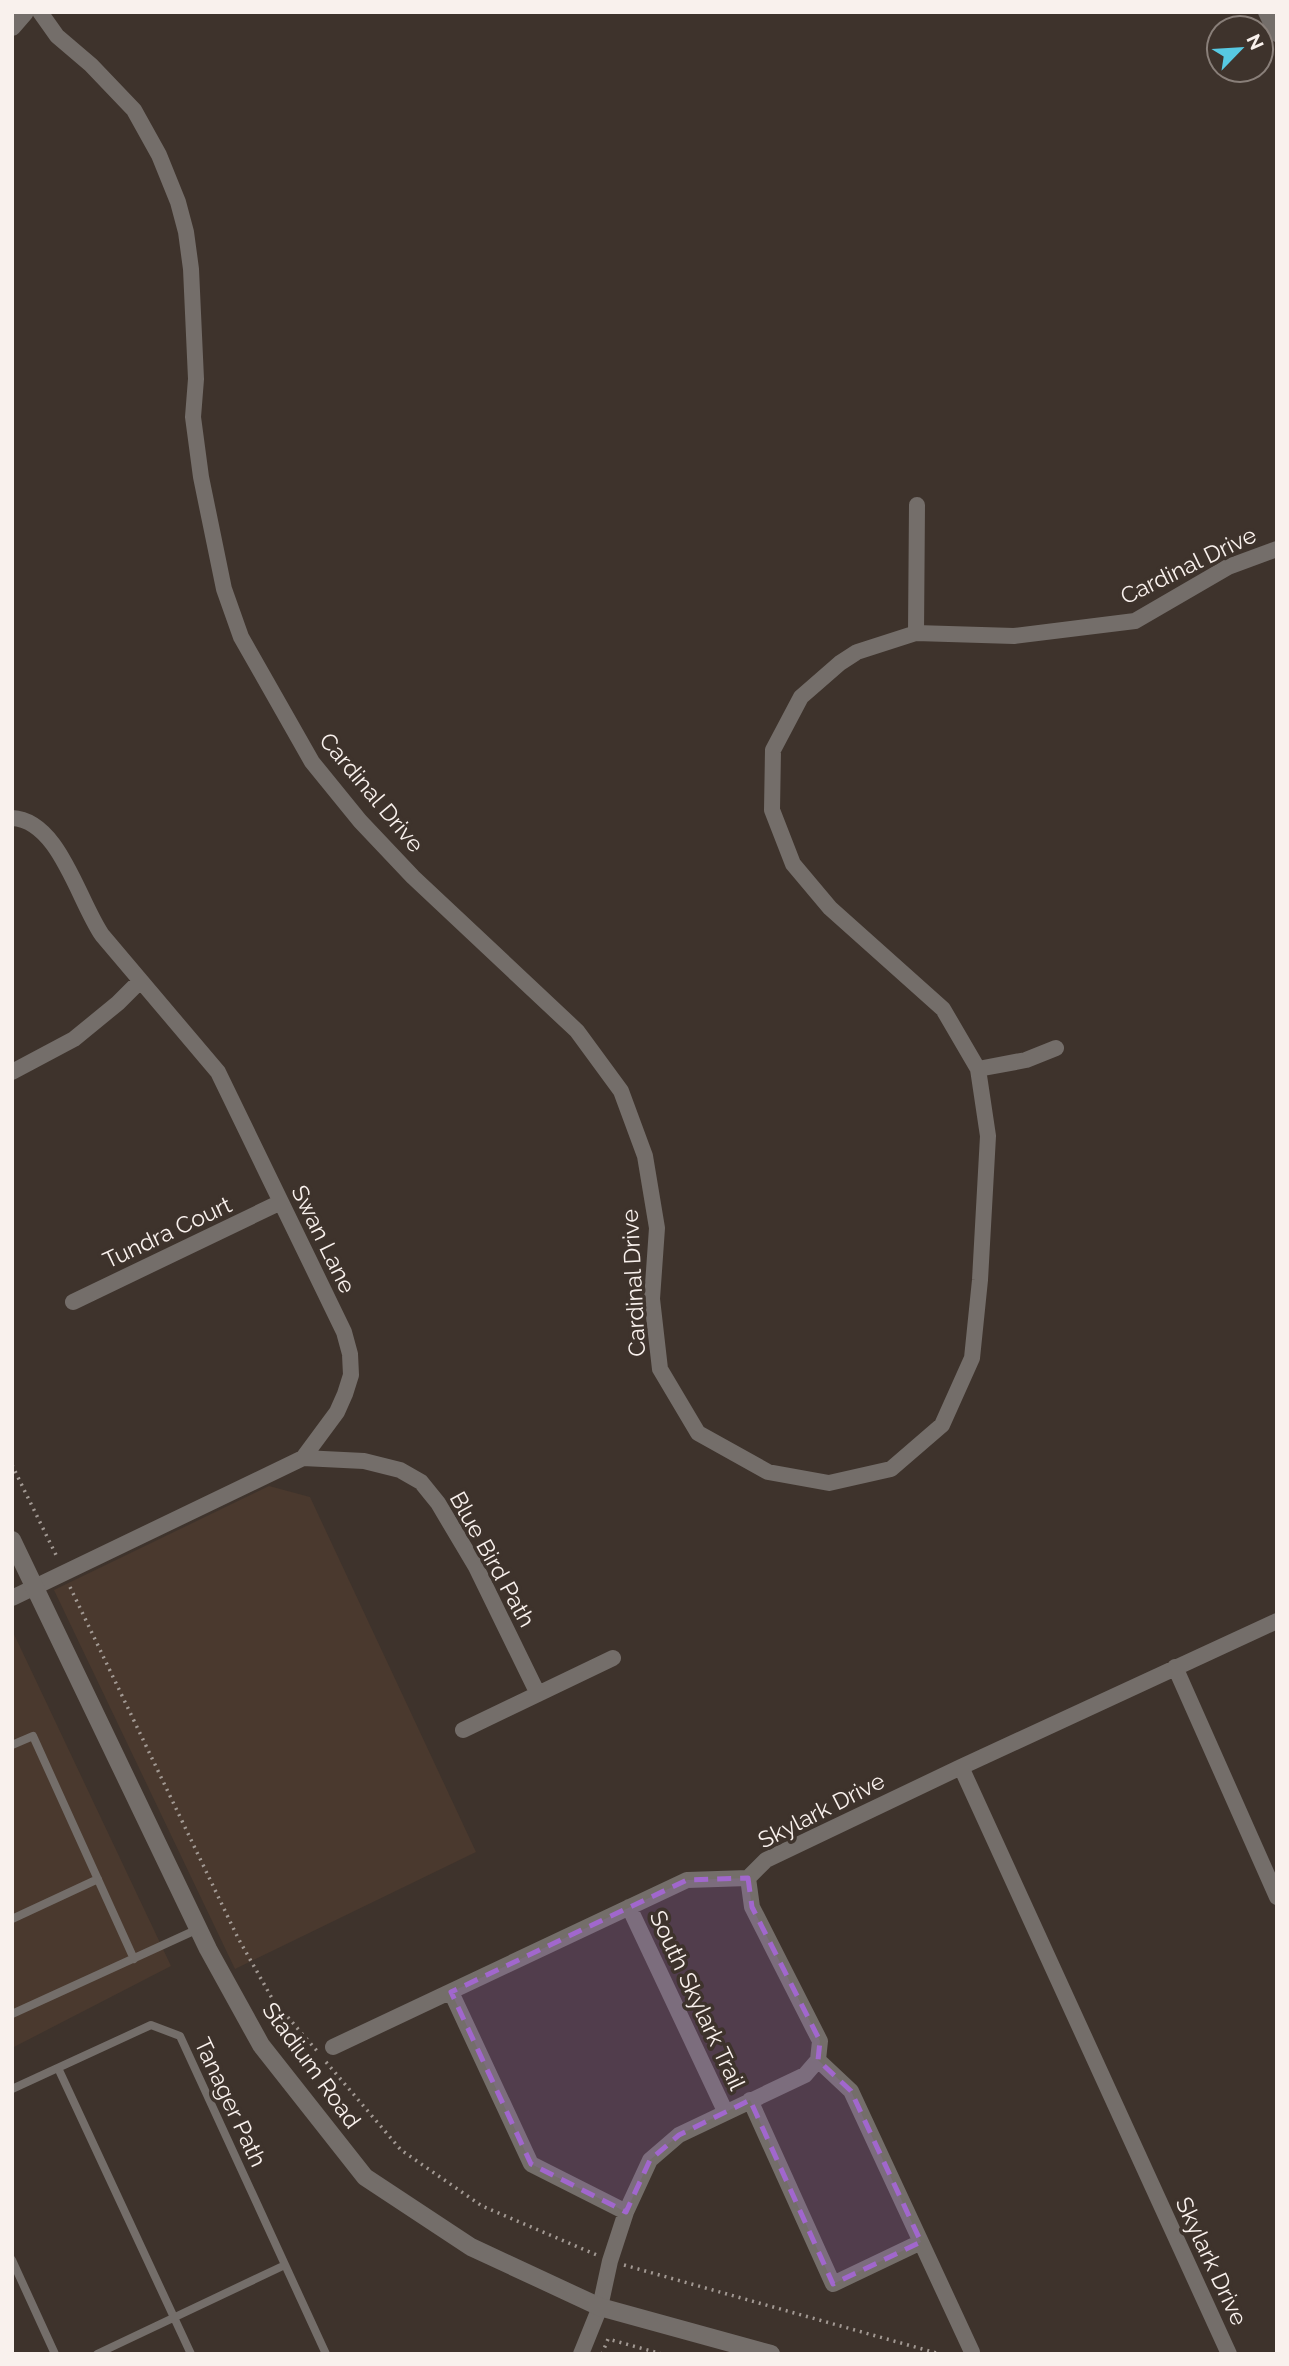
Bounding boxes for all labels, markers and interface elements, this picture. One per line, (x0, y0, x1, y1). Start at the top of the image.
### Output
north arrow (1205, 14, 1275, 84)
text: N (1242, 31, 1268, 53)
street label: Cardinal Drive (1116, 521, 1260, 609)
street label: Cardinal Drive (314, 727, 430, 857)
street label: Swan Lane (286, 1181, 362, 1297)
street label: Tundra Court (98, 1190, 236, 1274)
street label: Cardinal Drive (616, 1209, 650, 1357)
street label: Blue Bird Path (445, 1487, 541, 1631)
street label: Skylark Drive (753, 1767, 889, 1853)
street label: South Skylark Trail (645, 1906, 752, 2095)
street label: Stadium Road (257, 1997, 367, 2133)
street label: Tanager Path (189, 2033, 273, 2171)
street label: Skylark Drive (1171, 2193, 1253, 2329)

